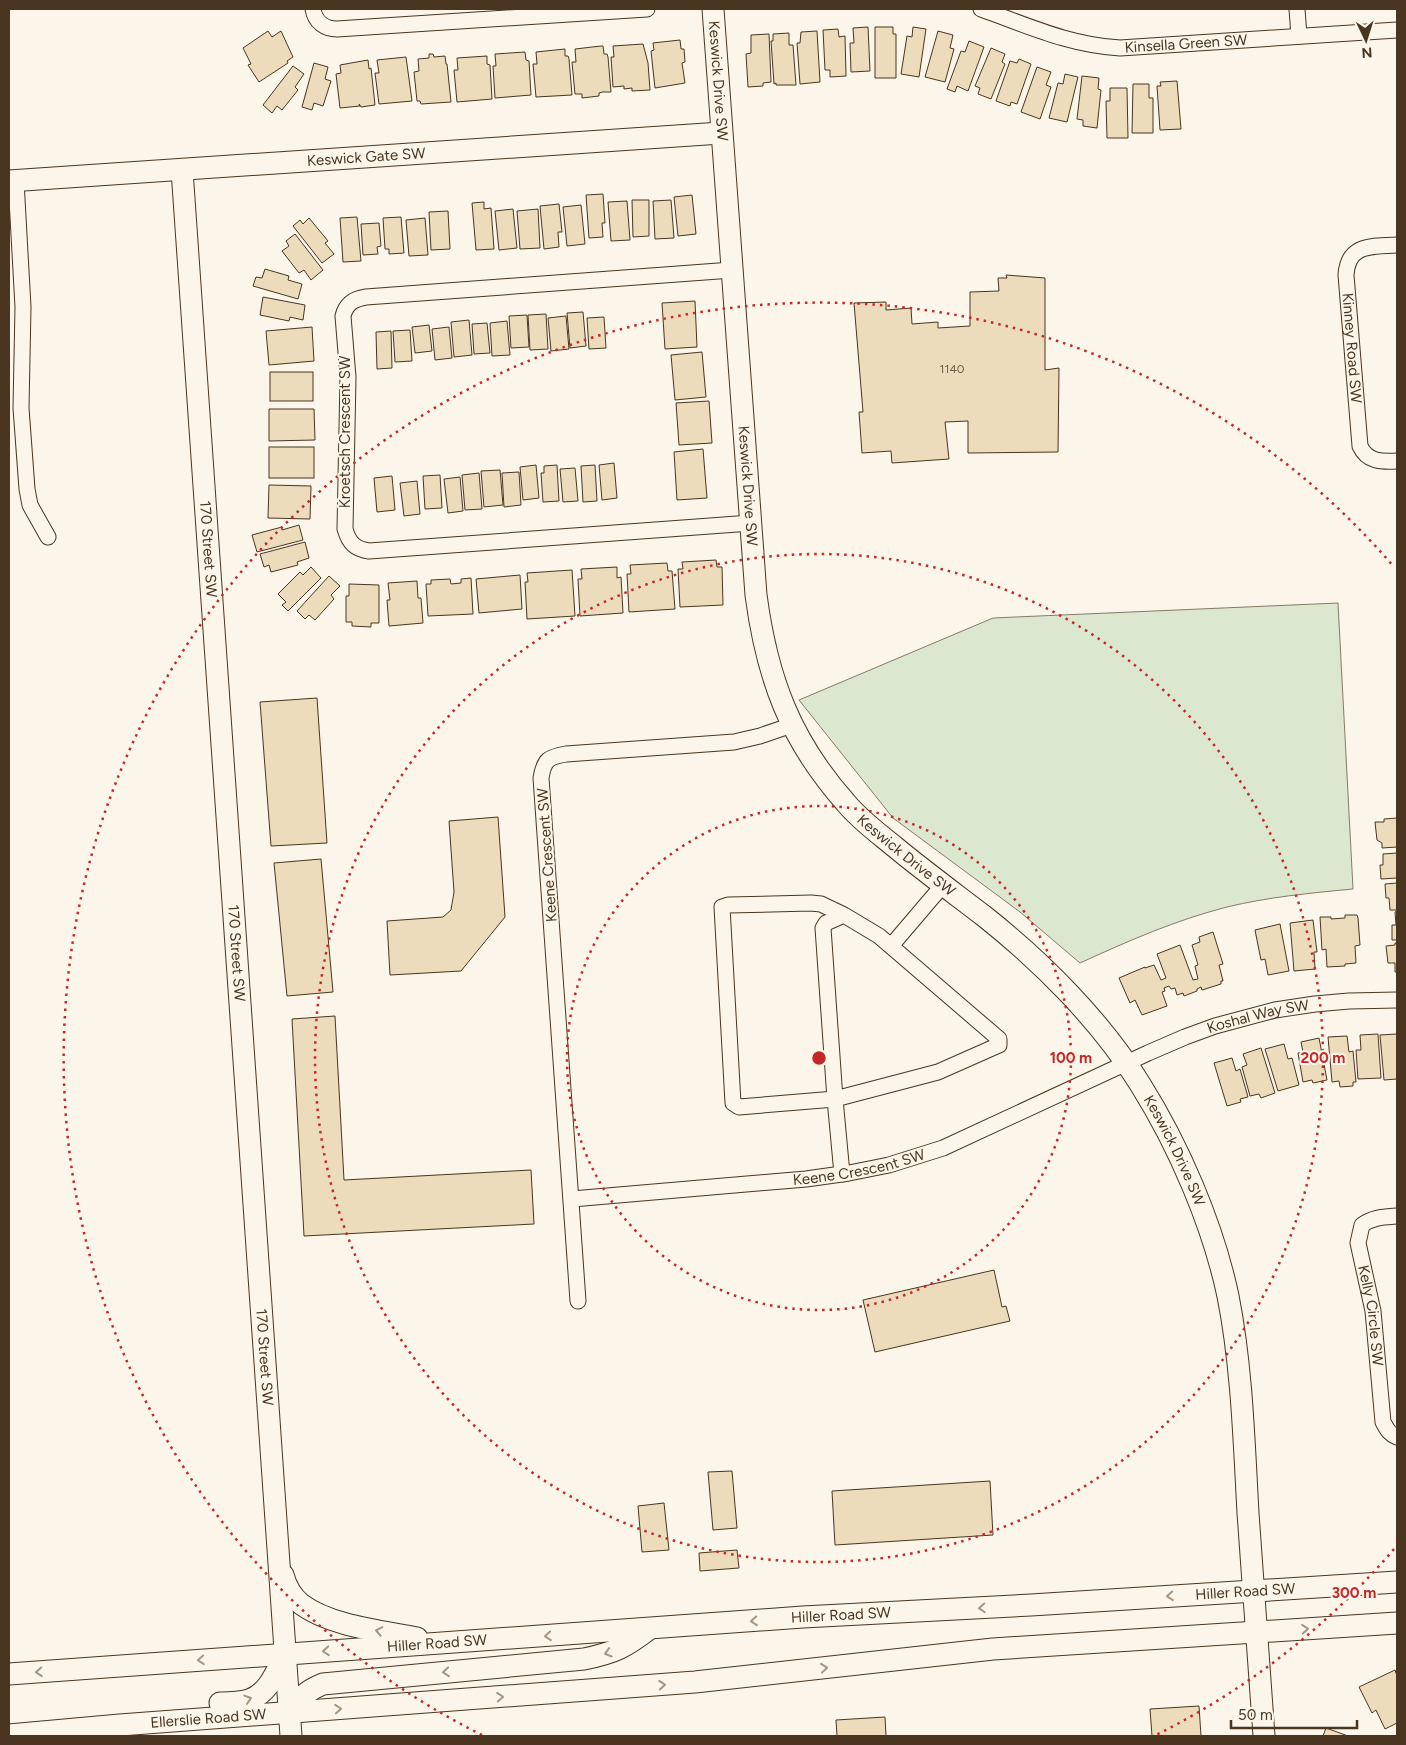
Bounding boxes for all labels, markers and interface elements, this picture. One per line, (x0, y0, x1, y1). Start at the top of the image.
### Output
north arrow (1341, 15, 1391, 65)
street label: Keswick Drive SW (705, 20, 732, 142)
street label: Kinsella Green SW (1124, 31, 1248, 57)
text: N (1361, 44, 1373, 61)
street label: Keswick Gate SW (306, 144, 427, 170)
street label: Kinney Road SW (1338, 292, 1366, 405)
street label: Kroetsch Crescent SW (336, 355, 354, 508)
house number: 1140 (939, 362, 965, 376)
street label: Keswick Drive SW (735, 425, 761, 547)
street label: 170 Street SW (196, 500, 221, 599)
street label: Keene Crescent SW (533, 787, 561, 923)
street label: Keswick Drive SW (853, 811, 959, 900)
street label: 170 Street SW (224, 904, 249, 1003)
street label: Koshal Way SW (1204, 996, 1311, 1037)
centre of rings (810, 1049, 828, 1067)
text: 100 m (1050, 1049, 1092, 1067)
text: 200 m (1301, 1049, 1345, 1067)
street label: Keswick Drive SW (1140, 1092, 1209, 1209)
street label: Keene Crescent SW (792, 1145, 928, 1189)
street label: Kelly Circle SW (1354, 1263, 1387, 1367)
street label: 170 Street SW (252, 1308, 277, 1407)
street label: Hiller Road SW (1195, 1579, 1296, 1604)
text: 300 m (1332, 1584, 1376, 1602)
one-way arrow (1166, 1591, 1174, 1602)
street label: Hiller Road SW (790, 1603, 892, 1627)
one-way arrow (978, 1603, 986, 1613)
one-way arrow (750, 1615, 758, 1626)
one-way arrow (1302, 1624, 1310, 1635)
one-way arrow (375, 1626, 384, 1636)
one-way arrow (544, 1630, 552, 1641)
street label: Hiller Road SW (386, 1631, 488, 1656)
one-way arrow (322, 1646, 330, 1657)
one-way arrow (604, 1648, 612, 1658)
one-way arrow (197, 1654, 205, 1665)
one-way arrow (820, 1663, 828, 1674)
one-way arrow (35, 1666, 43, 1677)
one-way arrow (442, 1666, 450, 1677)
one-way arrow (659, 1679, 667, 1690)
one-way arrow (497, 1692, 505, 1703)
one-way arrow (244, 1694, 252, 1704)
scale bar (1231, 1698, 1357, 1730)
one-way arrow (334, 1704, 342, 1715)
street label: Ellerslie Road SW (150, 1705, 268, 1732)
text: 50 m (1238, 1706, 1273, 1724)

